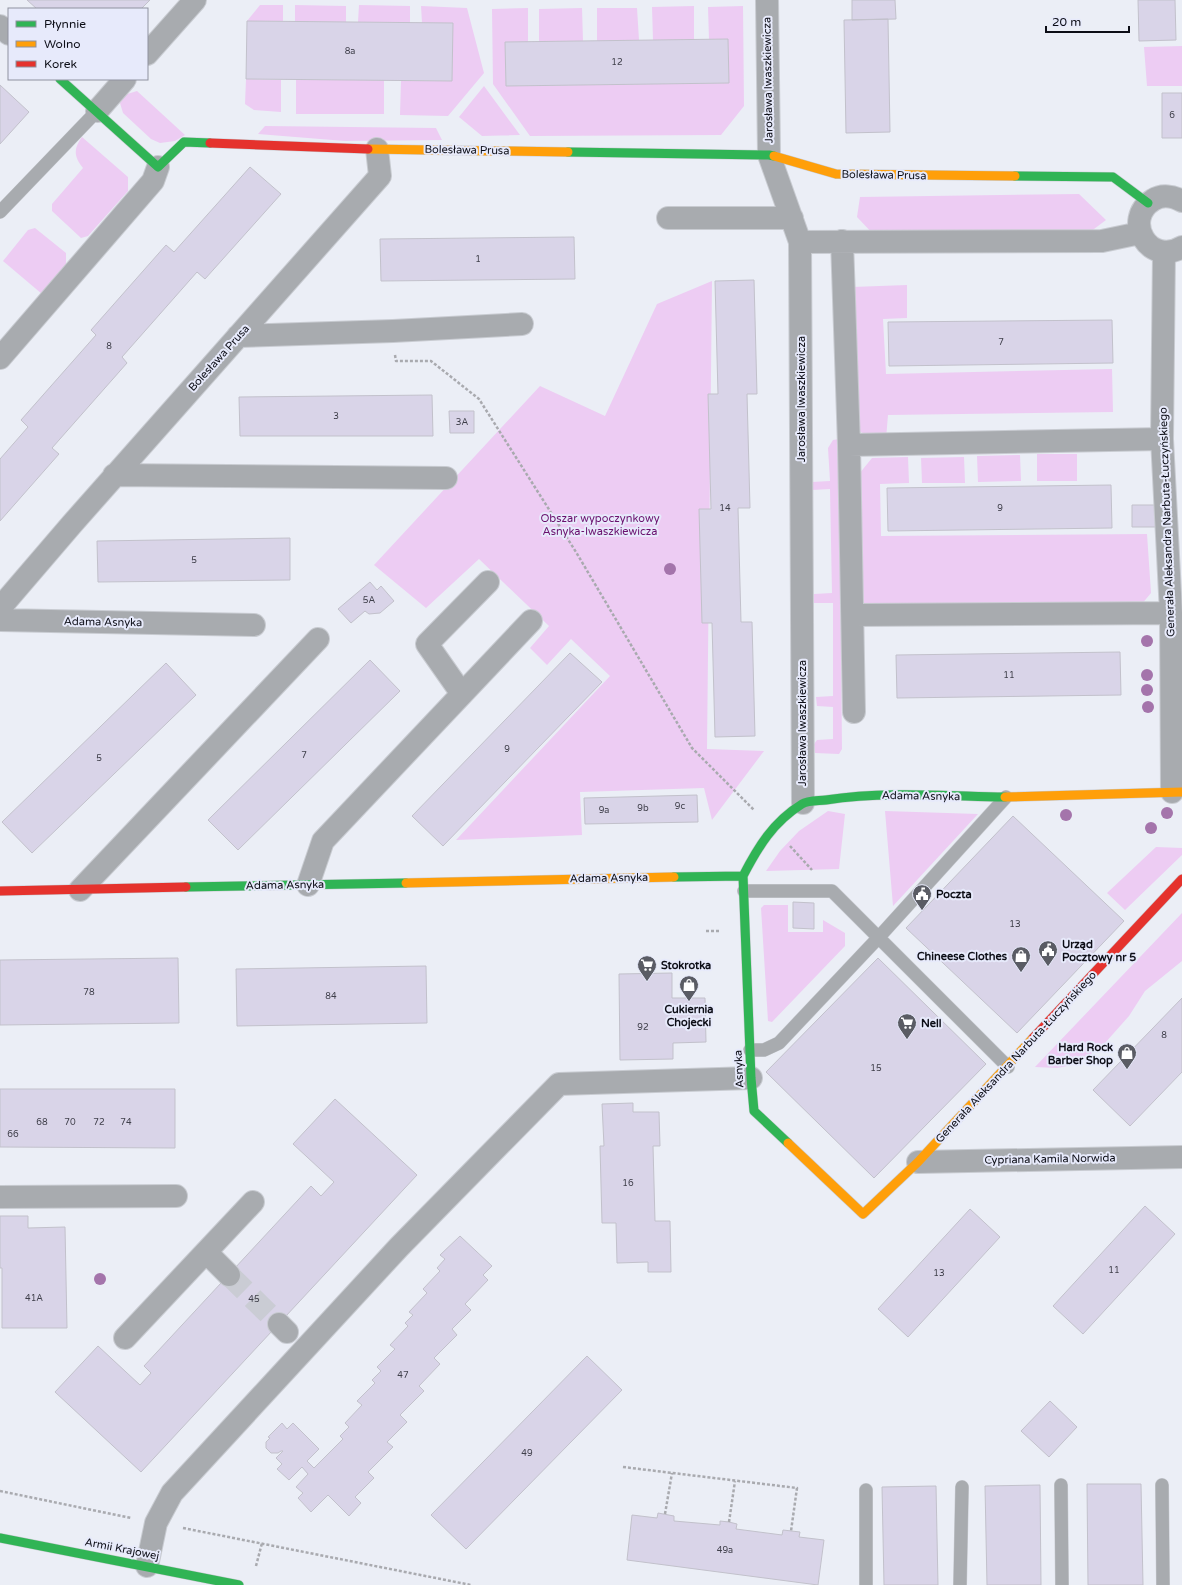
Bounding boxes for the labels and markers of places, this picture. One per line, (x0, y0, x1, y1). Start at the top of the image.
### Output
public building icon: Poczta (911, 883, 933, 911)
place label: Poczta (936, 888, 972, 901)
place label: Urząd Pocztowy nr 5 (1062, 938, 1136, 965)
public building icon: Urząd Pocztowy nr 5 (1037, 939, 1059, 967)
shop icon: Chineese Clothes (1010, 945, 1032, 973)
place label: Chineese Clothes (917, 950, 1008, 963)
supermarket icon: Stokrotka (636, 954, 658, 982)
place label: Stokrotka (661, 959, 711, 972)
shop icon: Cukiernia Chojecki (678, 974, 700, 1002)
place label: Cukiernia Chojecki (664, 1003, 714, 1030)
supermarket icon: Nell (896, 1012, 918, 1040)
place label: Nell (921, 1017, 942, 1030)
place label: Hard Rock Barber Shop (1048, 1041, 1113, 1068)
shop icon: Hard Rock Barber Shop (1116, 1042, 1138, 1070)

